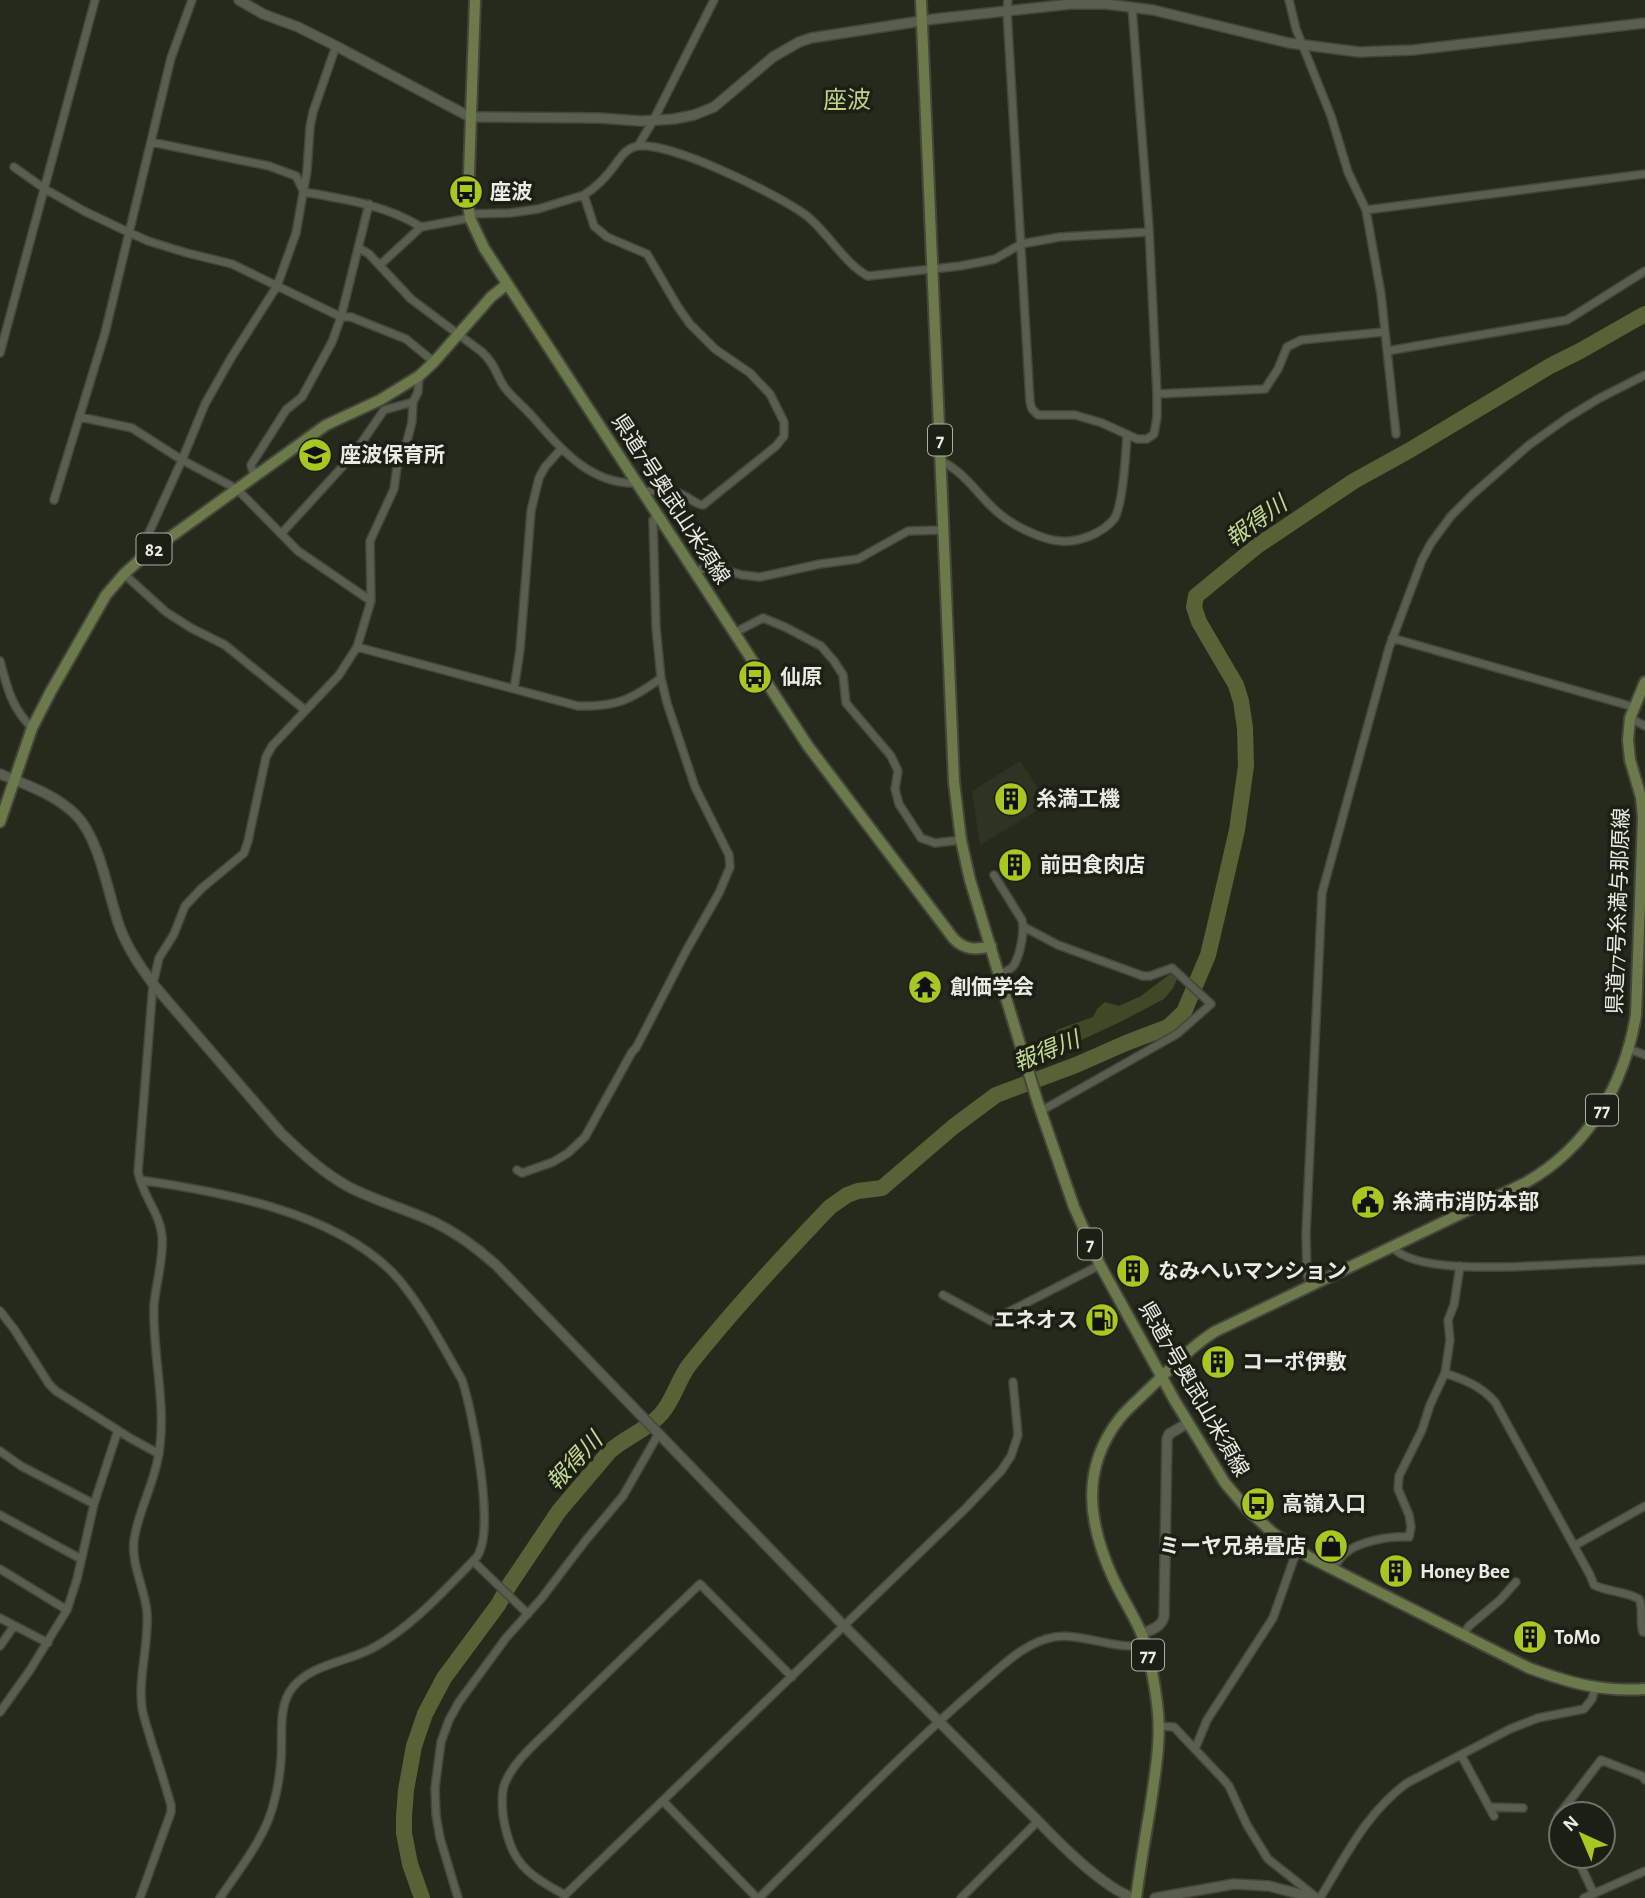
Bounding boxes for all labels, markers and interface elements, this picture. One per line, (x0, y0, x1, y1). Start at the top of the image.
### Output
district label: 座波 (823, 87, 871, 113)
bus stop icon: 座波 (447, 173, 485, 211)
place label: 座波 (490, 181, 532, 203)
street label: 県道7号奥武山米須線 (608, 410, 734, 588)
road number: 7 (928, 424, 952, 456)
school or university icon: 座波保育所 (296, 436, 334, 474)
place label: 座波保育所 (340, 444, 445, 466)
water label: 報得川 (1221, 489, 1294, 552)
road number: 82 (136, 534, 172, 564)
bus stop icon: 仙原 (736, 658, 774, 696)
place label: 仙原 (780, 666, 822, 688)
building icon: 糸満工機 (992, 780, 1030, 818)
place label: 糸満工機 (1036, 787, 1120, 810)
street label: 県道77号糸満与那原線 (1603, 807, 1633, 1015)
building icon: 前田食肉店 (996, 846, 1034, 884)
place label: 前田食肉店 (1040, 853, 1145, 876)
temple icon: 創価学会 (906, 968, 944, 1006)
place label: 創価学会 (950, 976, 1034, 998)
water label: 報得川 (1010, 1026, 1086, 1076)
road number: 77 (1586, 1094, 1618, 1126)
public building icon: 糸満市消防本部 (1349, 1183, 1387, 1221)
place label: 糸満市消防本部 (1392, 1190, 1539, 1213)
road number: 7 (1078, 1228, 1102, 1260)
building icon: なみへいマンション (1114, 1252, 1152, 1290)
place label: なみへいマンション (1158, 1261, 1347, 1282)
street label: 県道7号奥武山米須線 (1135, 1298, 1253, 1480)
fuel station icon: エネオス (1083, 1301, 1121, 1339)
place label: エネオス (994, 1310, 1078, 1331)
building icon: コーポ伊敷 (1199, 1343, 1237, 1381)
place label: コーポ伊敷 (1242, 1350, 1347, 1373)
water label: 報得川 (542, 1425, 609, 1495)
bus stop icon: 高嶺入口 (1239, 1485, 1277, 1523)
place label: 高嶺入口 (1282, 1493, 1366, 1515)
shop icon: ミーヤ兄弟畳店 (1312, 1527, 1350, 1565)
place label: ミーヤ兄弟畳店 (1159, 1535, 1306, 1557)
building icon: Honey Bee (1377, 1552, 1415, 1590)
place label: Honey Bee (1420, 1561, 1510, 1582)
building icon: ToMo (1511, 1618, 1549, 1656)
place label: ToMo (1554, 1627, 1600, 1648)
road number: 77 (1132, 1639, 1164, 1670)
north arrow (1547, 1800, 1617, 1870)
text: N (1560, 1812, 1583, 1835)

